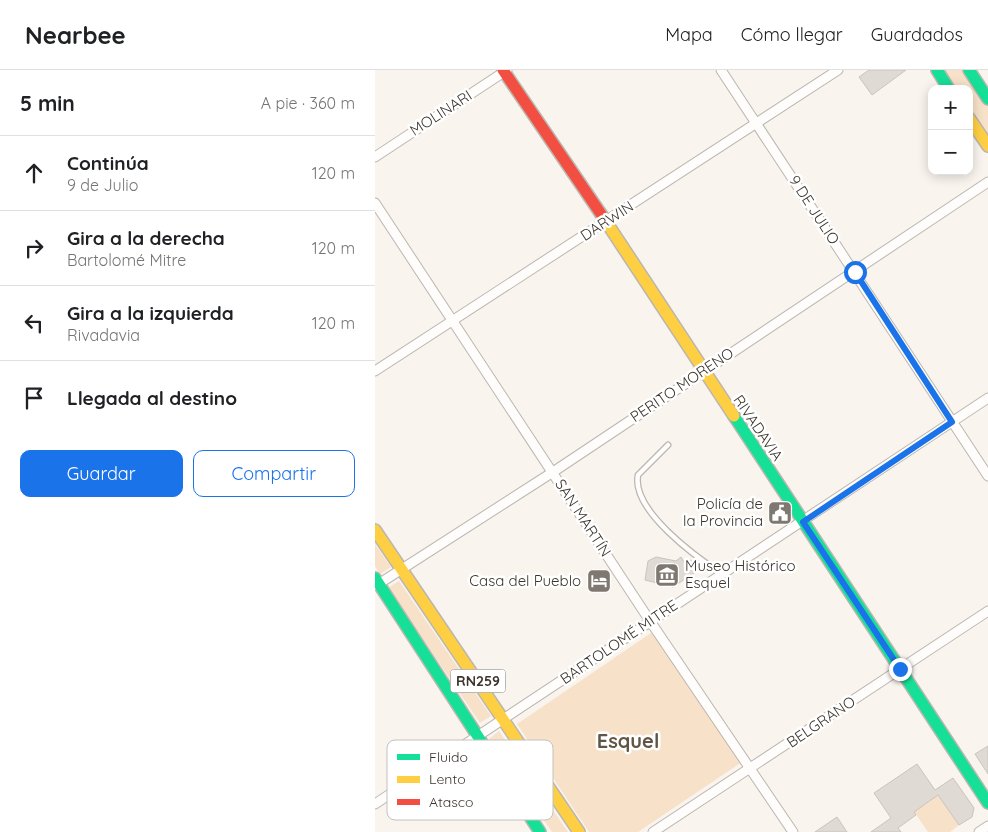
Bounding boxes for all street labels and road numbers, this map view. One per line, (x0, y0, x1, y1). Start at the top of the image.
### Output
street label: MOLINARI (406, 86, 475, 140)
street label: 9 DE JULIO (785, 172, 844, 248)
street label: DARWIN (577, 196, 637, 245)
street label: PERITO MORENO (626, 343, 737, 426)
street label: RIVADAVIA (729, 391, 788, 465)
street label: SAN MARTÍN (551, 475, 616, 560)
street label: BARTOLOMÉ MITRE (556, 595, 681, 688)
road number: RN259 (451, 670, 505, 692)
street label: BELGRANO (783, 692, 859, 751)

